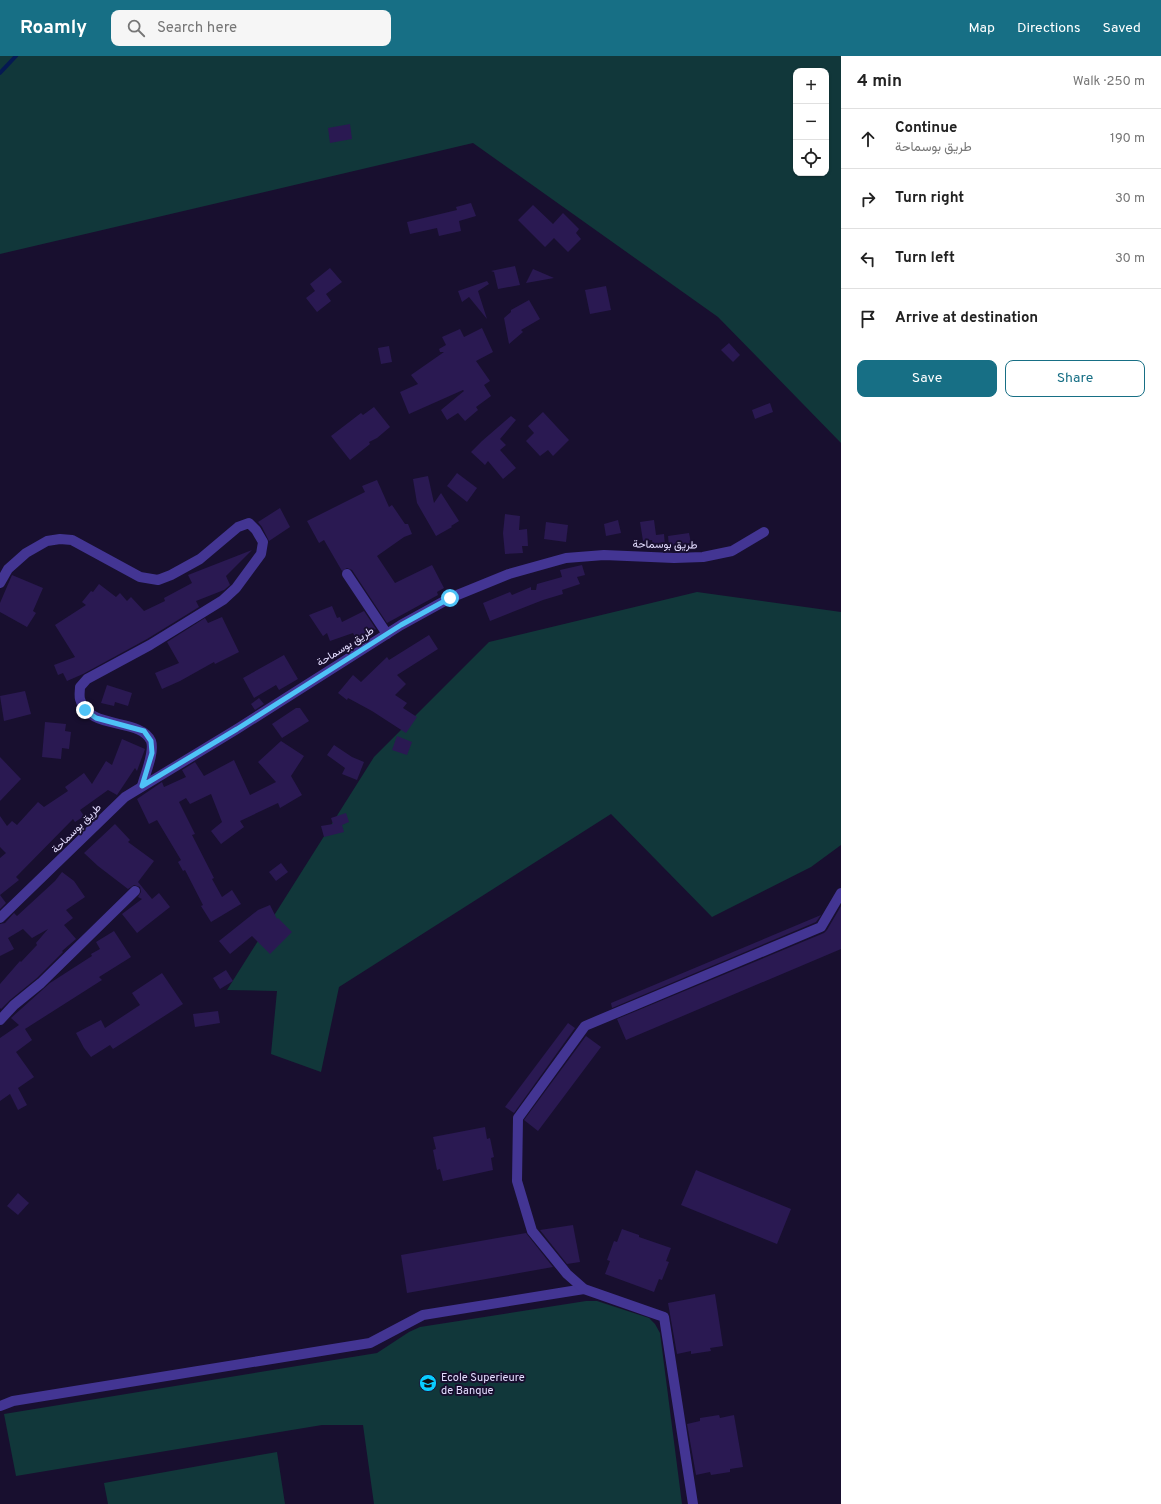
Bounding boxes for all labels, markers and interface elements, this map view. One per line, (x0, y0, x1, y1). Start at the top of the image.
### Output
search box (111, 10, 391, 46)
text: Roamly (20, 16, 87, 40)
icon: search (125, 17, 147, 39)
text: Search here (157, 19, 237, 38)
text: Map (969, 20, 995, 37)
text: Directions (1017, 20, 1081, 37)
text: Saved (1103, 20, 1141, 37)
map controls (793, 68, 829, 176)
button: + (793, 68, 829, 104)
text: 4 min (857, 71, 902, 93)
text: Walk · 250 m (1073, 74, 1145, 90)
button: − (793, 104, 829, 140)
text: Continue (895, 119, 957, 138)
icon: ahead (857, 128, 879, 150)
text: 190 m (1110, 131, 1145, 147)
button: locate (793, 140, 829, 176)
text: طريق بوسماحة (895, 140, 972, 156)
icon: right (857, 188, 879, 210)
text: Turn right (895, 189, 964, 208)
text: 30 m (1115, 191, 1145, 207)
icon: left (857, 248, 879, 270)
text: Turn left (895, 249, 955, 268)
text: 30 m (1115, 251, 1145, 267)
icon: arrive (857, 308, 879, 330)
text: Arrive at destination (895, 309, 1038, 328)
button: Save (857, 360, 997, 397)
button: Share (1005, 360, 1145, 397)
street label: طريق بوسماحة (632, 537, 698, 553)
route start (441, 589, 459, 607)
street label: طريق بوسماحة (314, 624, 377, 670)
route end (76, 701, 94, 719)
street label: طريق بوسماحة (49, 801, 105, 857)
place label: Ecole Superieure de Banque (441, 1371, 525, 1398)
school or university icon: Ecole Superieure de Banque (418, 1373, 438, 1393)

